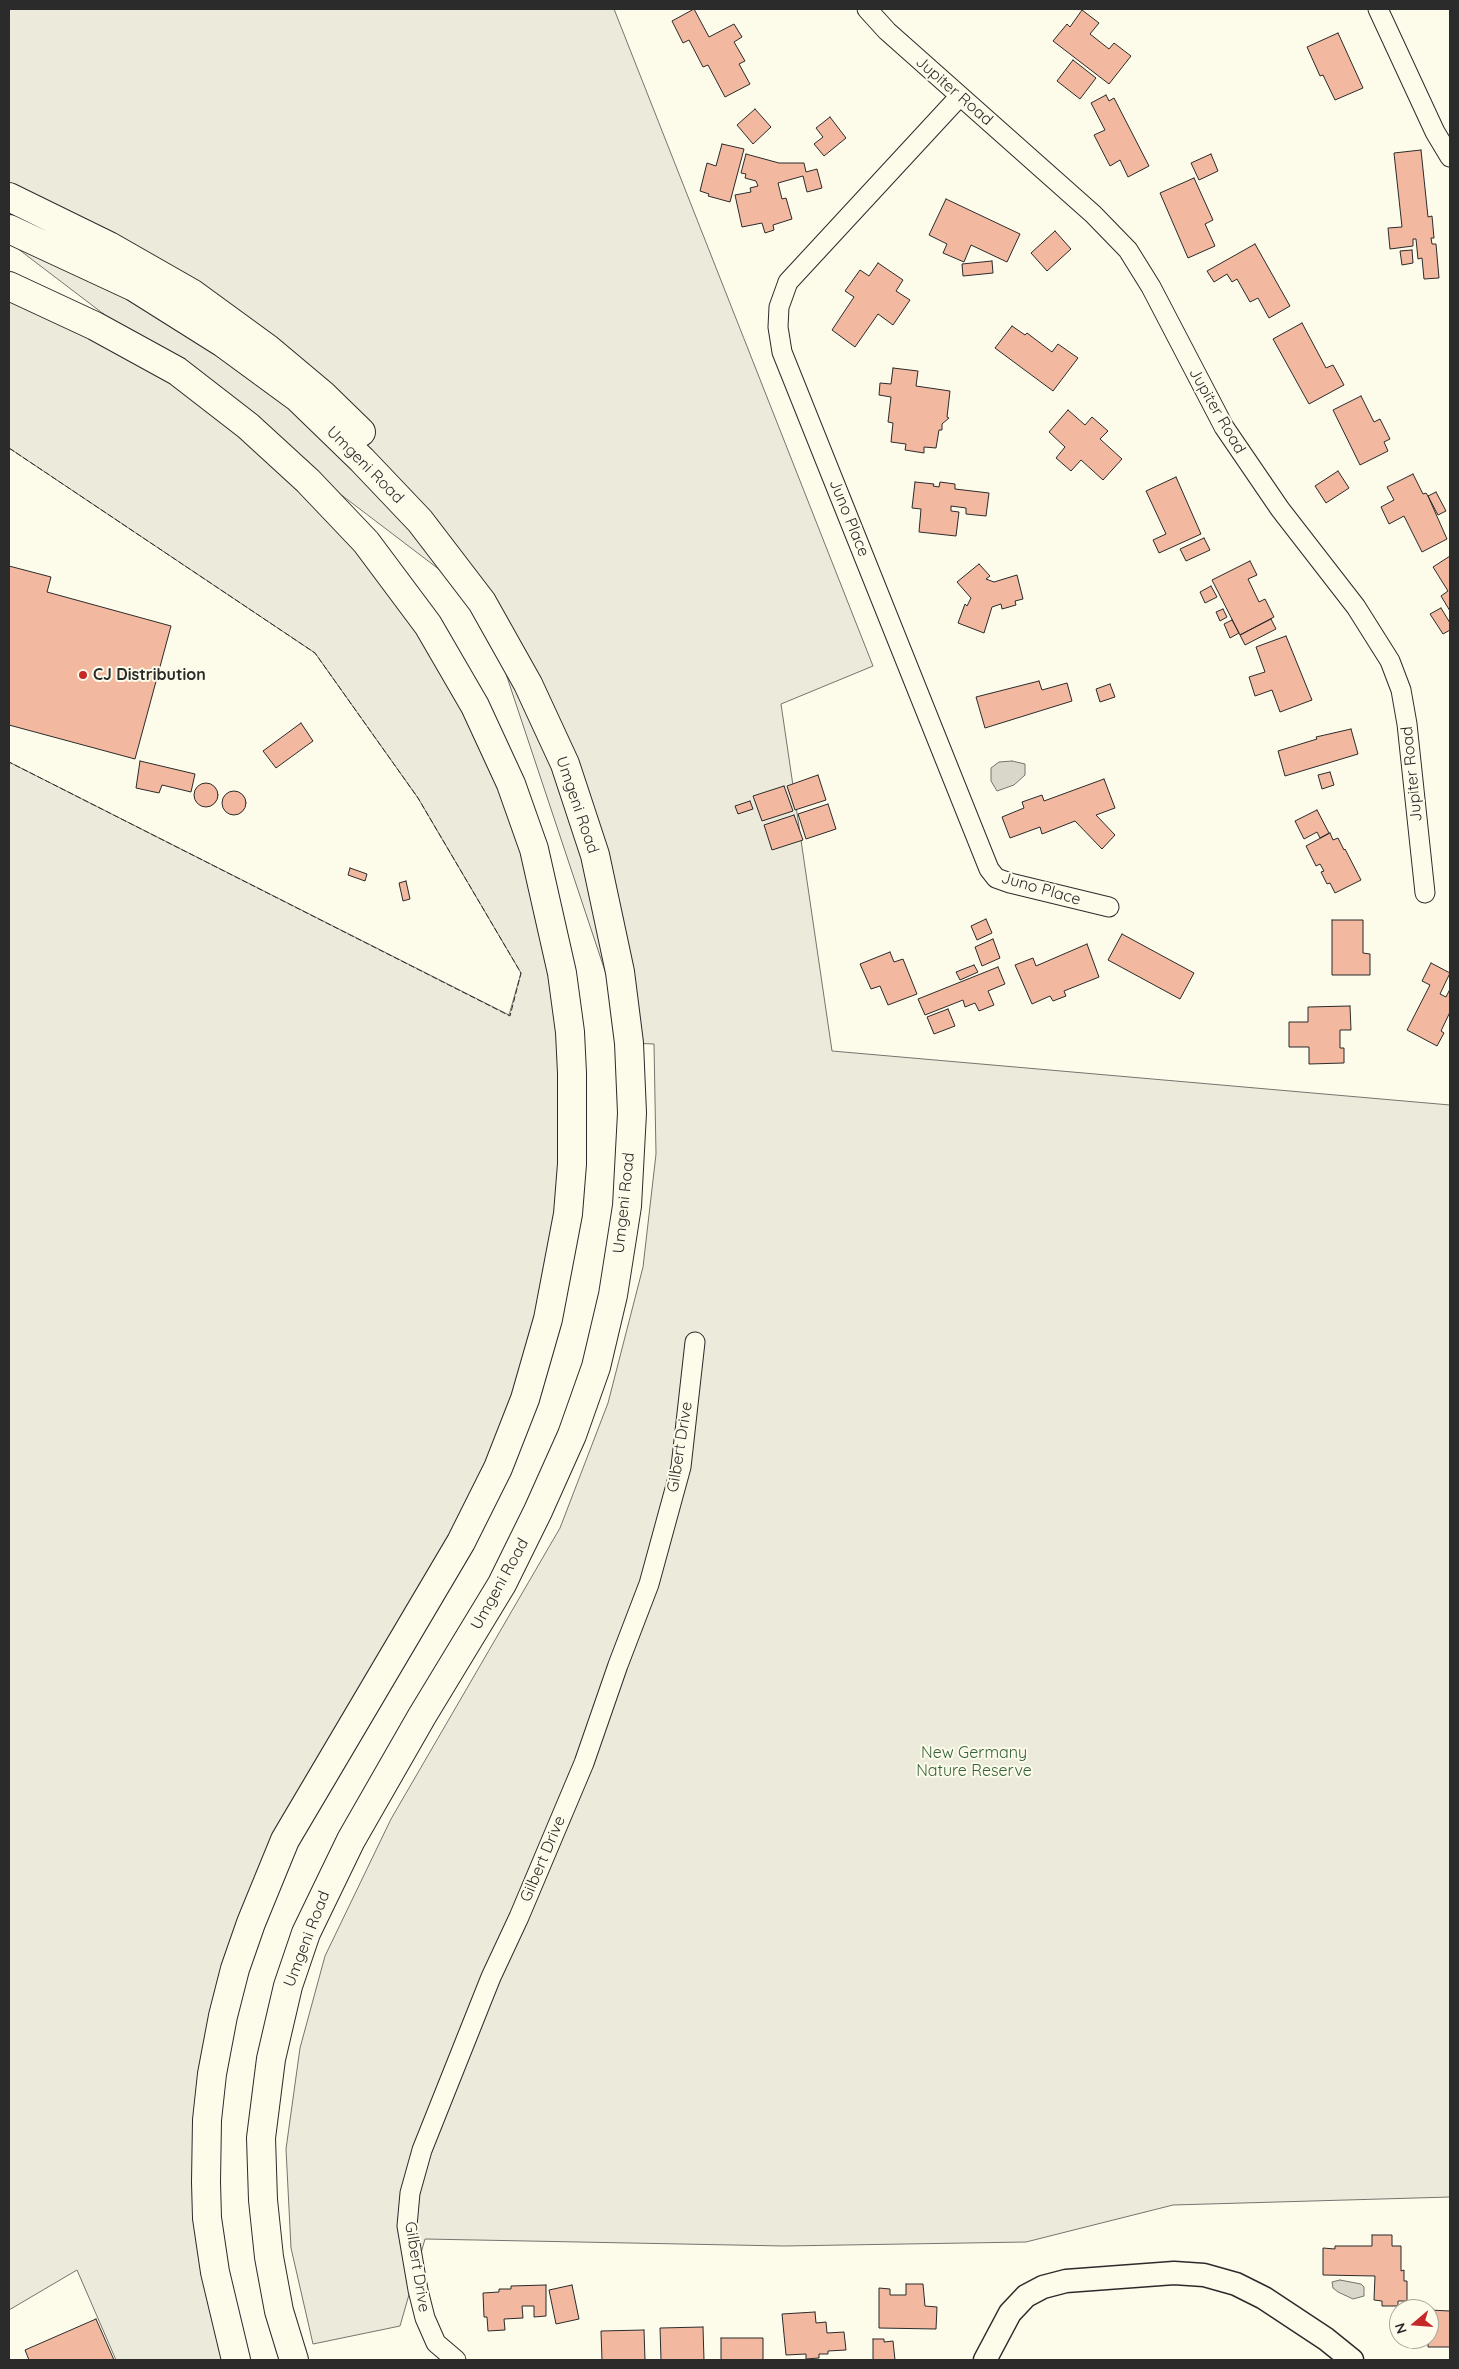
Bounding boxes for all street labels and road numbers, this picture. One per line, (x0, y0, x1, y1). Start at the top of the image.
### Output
street label: Jupiter Road (911, 52, 997, 130)
street label: Jupiter Road (1185, 365, 1249, 457)
street label: Umgeni Road (322, 422, 408, 508)
street label: Juno Place (825, 476, 873, 560)
street label: Jupiter Road (1397, 725, 1427, 823)
street label: Umgeni Road (551, 754, 603, 856)
street label: Juno Place (999, 869, 1083, 909)
street label: Umgeni Road (609, 1152, 639, 1254)
street label: Gilbert Drive (663, 1400, 697, 1494)
street label: Umgeni Road (467, 1535, 533, 1633)
street label: Gilbert Drive (516, 1813, 570, 1905)
street label: Umgeni Road (280, 1888, 334, 1990)
street label: Gilbert Drive (400, 2220, 434, 2314)

